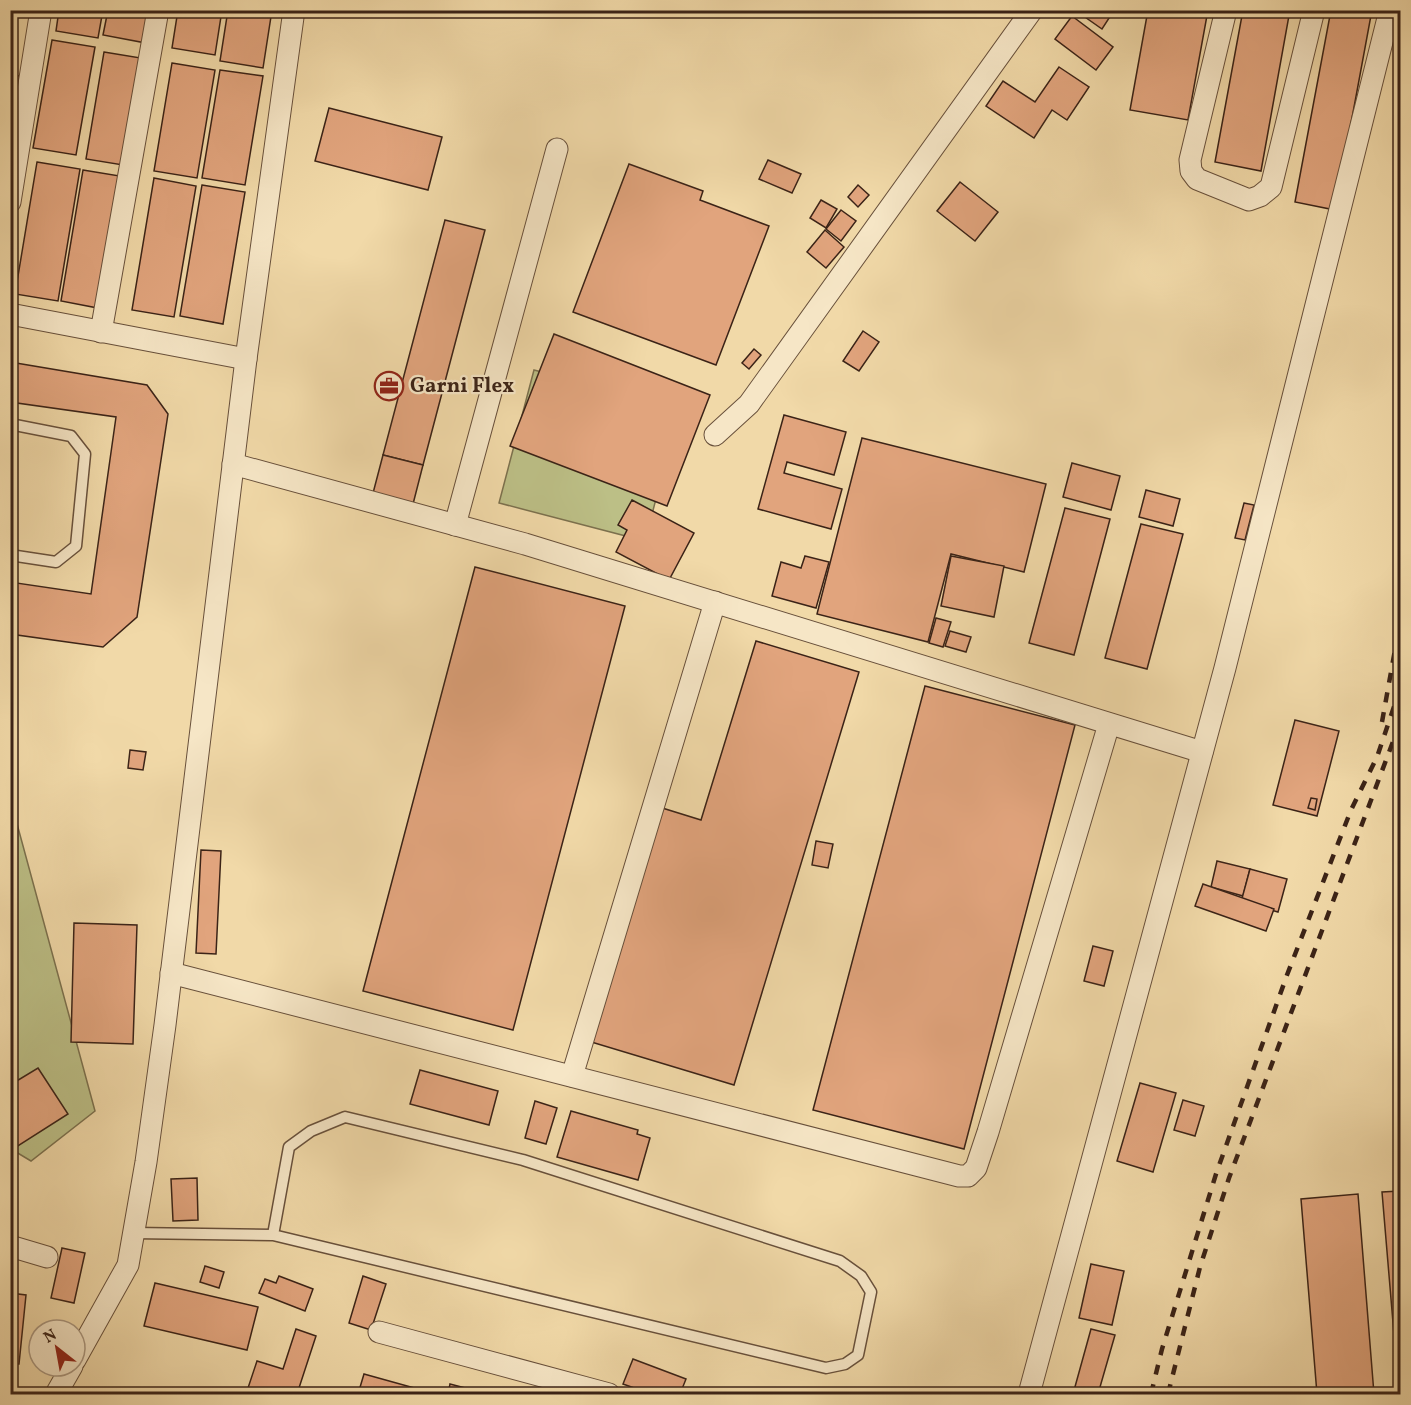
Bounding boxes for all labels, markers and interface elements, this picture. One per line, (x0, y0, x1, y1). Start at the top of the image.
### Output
office icon: Garni Flex (373, 370, 405, 402)
place label: Garni Flex (410, 372, 514, 401)
north arrow (27, 1318, 87, 1378)
text: N (40, 1324, 61, 1349)

